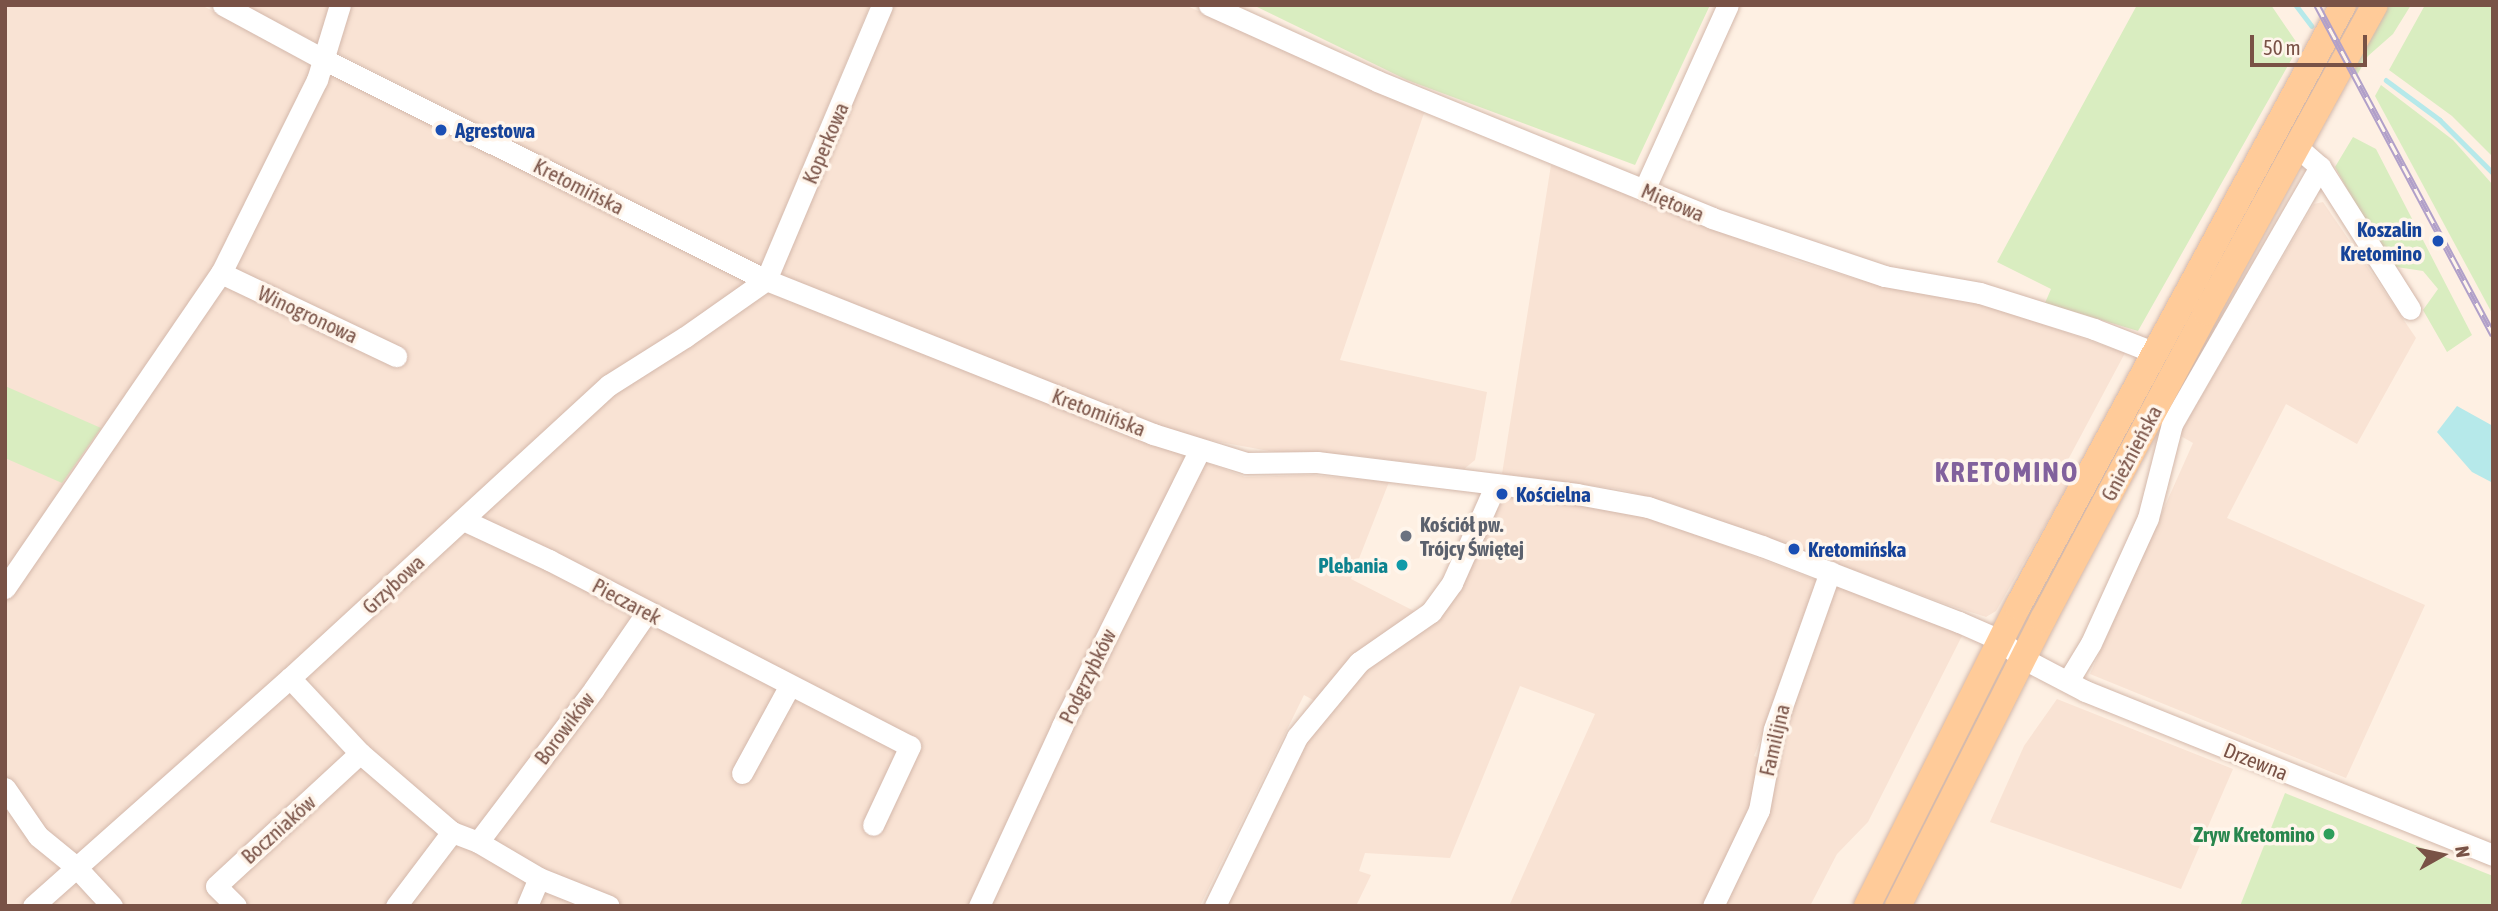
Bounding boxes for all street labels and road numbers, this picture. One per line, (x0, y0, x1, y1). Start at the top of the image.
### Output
street label: Koperkowa (797, 98, 853, 188)
street label: Kretomińska (529, 152, 629, 220)
street label: Miętowa (1638, 178, 1708, 226)
street label: Winogronowa (254, 280, 362, 348)
street label: Kretomińska (1049, 383, 1149, 441)
street label: Gnieźnieńska (2095, 401, 2167, 505)
street label: Grzybowa (357, 549, 429, 619)
street label: Pieczarek (588, 572, 666, 630)
street label: Podgrzybków (1053, 624, 1121, 728)
street label: Borowików (529, 687, 599, 769)
street label: Familijna (1754, 702, 1794, 778)
street label: Drzewna (2220, 737, 2292, 785)
street label: Boczniaków (236, 789, 320, 869)

